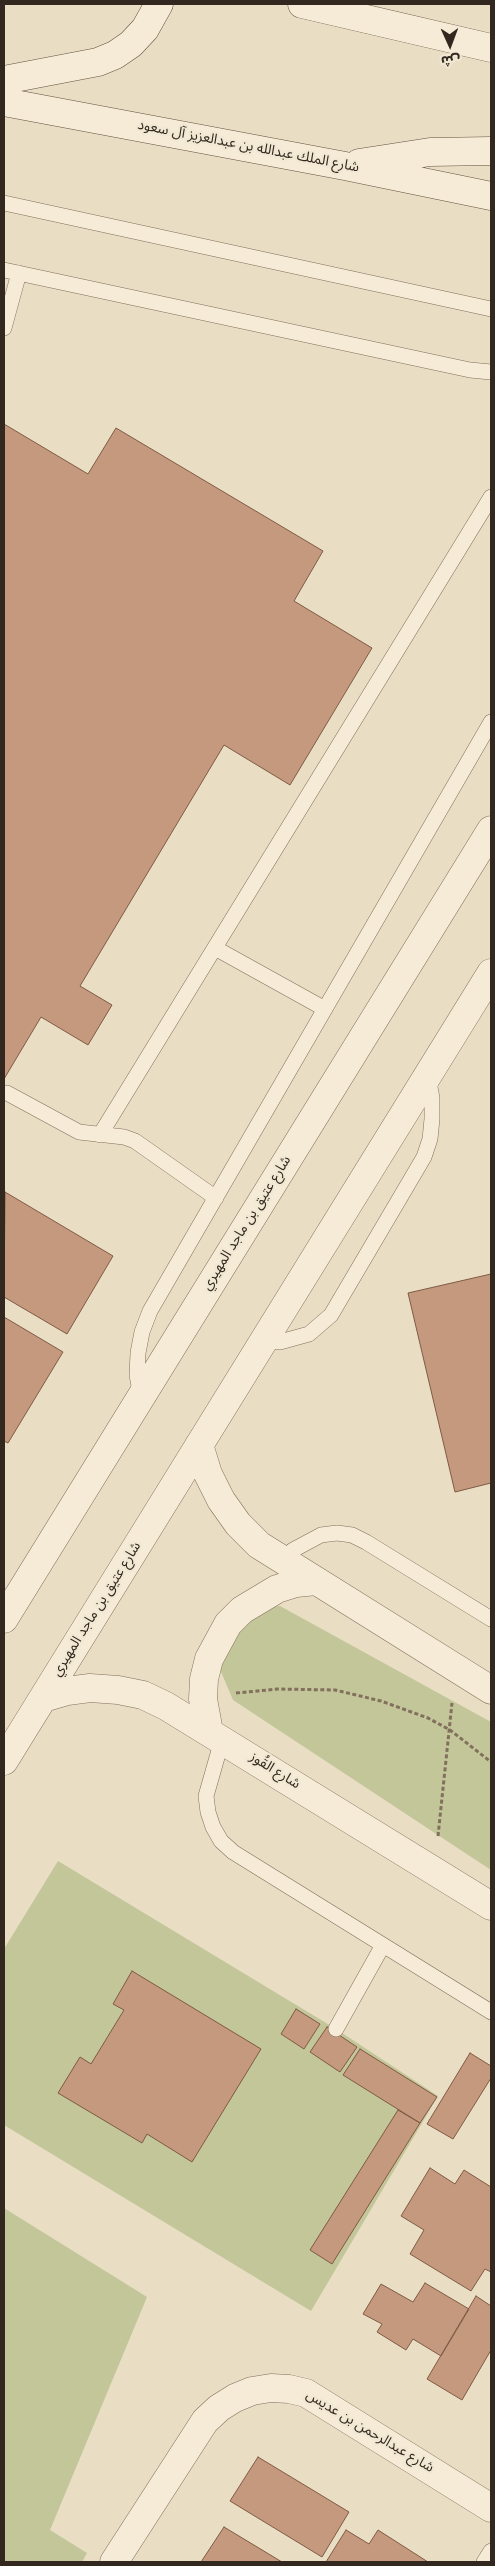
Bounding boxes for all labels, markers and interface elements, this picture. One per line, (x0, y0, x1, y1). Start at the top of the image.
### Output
north arrow (425, 20, 475, 70)
text: ش (440, 46, 461, 75)
street label: شارع الملك عبدالله بن عبدالعزيز آل سعود (136, 118, 360, 178)
street label: شارع عتيق بن ماجد المهيري (200, 1154, 296, 1294)
street label: شارع عتيق بن ماجد المهيري (50, 1540, 146, 1680)
street label: شارع القُوز (246, 1750, 302, 1794)
street label: شارع عبدالرحمن بن عديس (302, 2388, 436, 2478)

